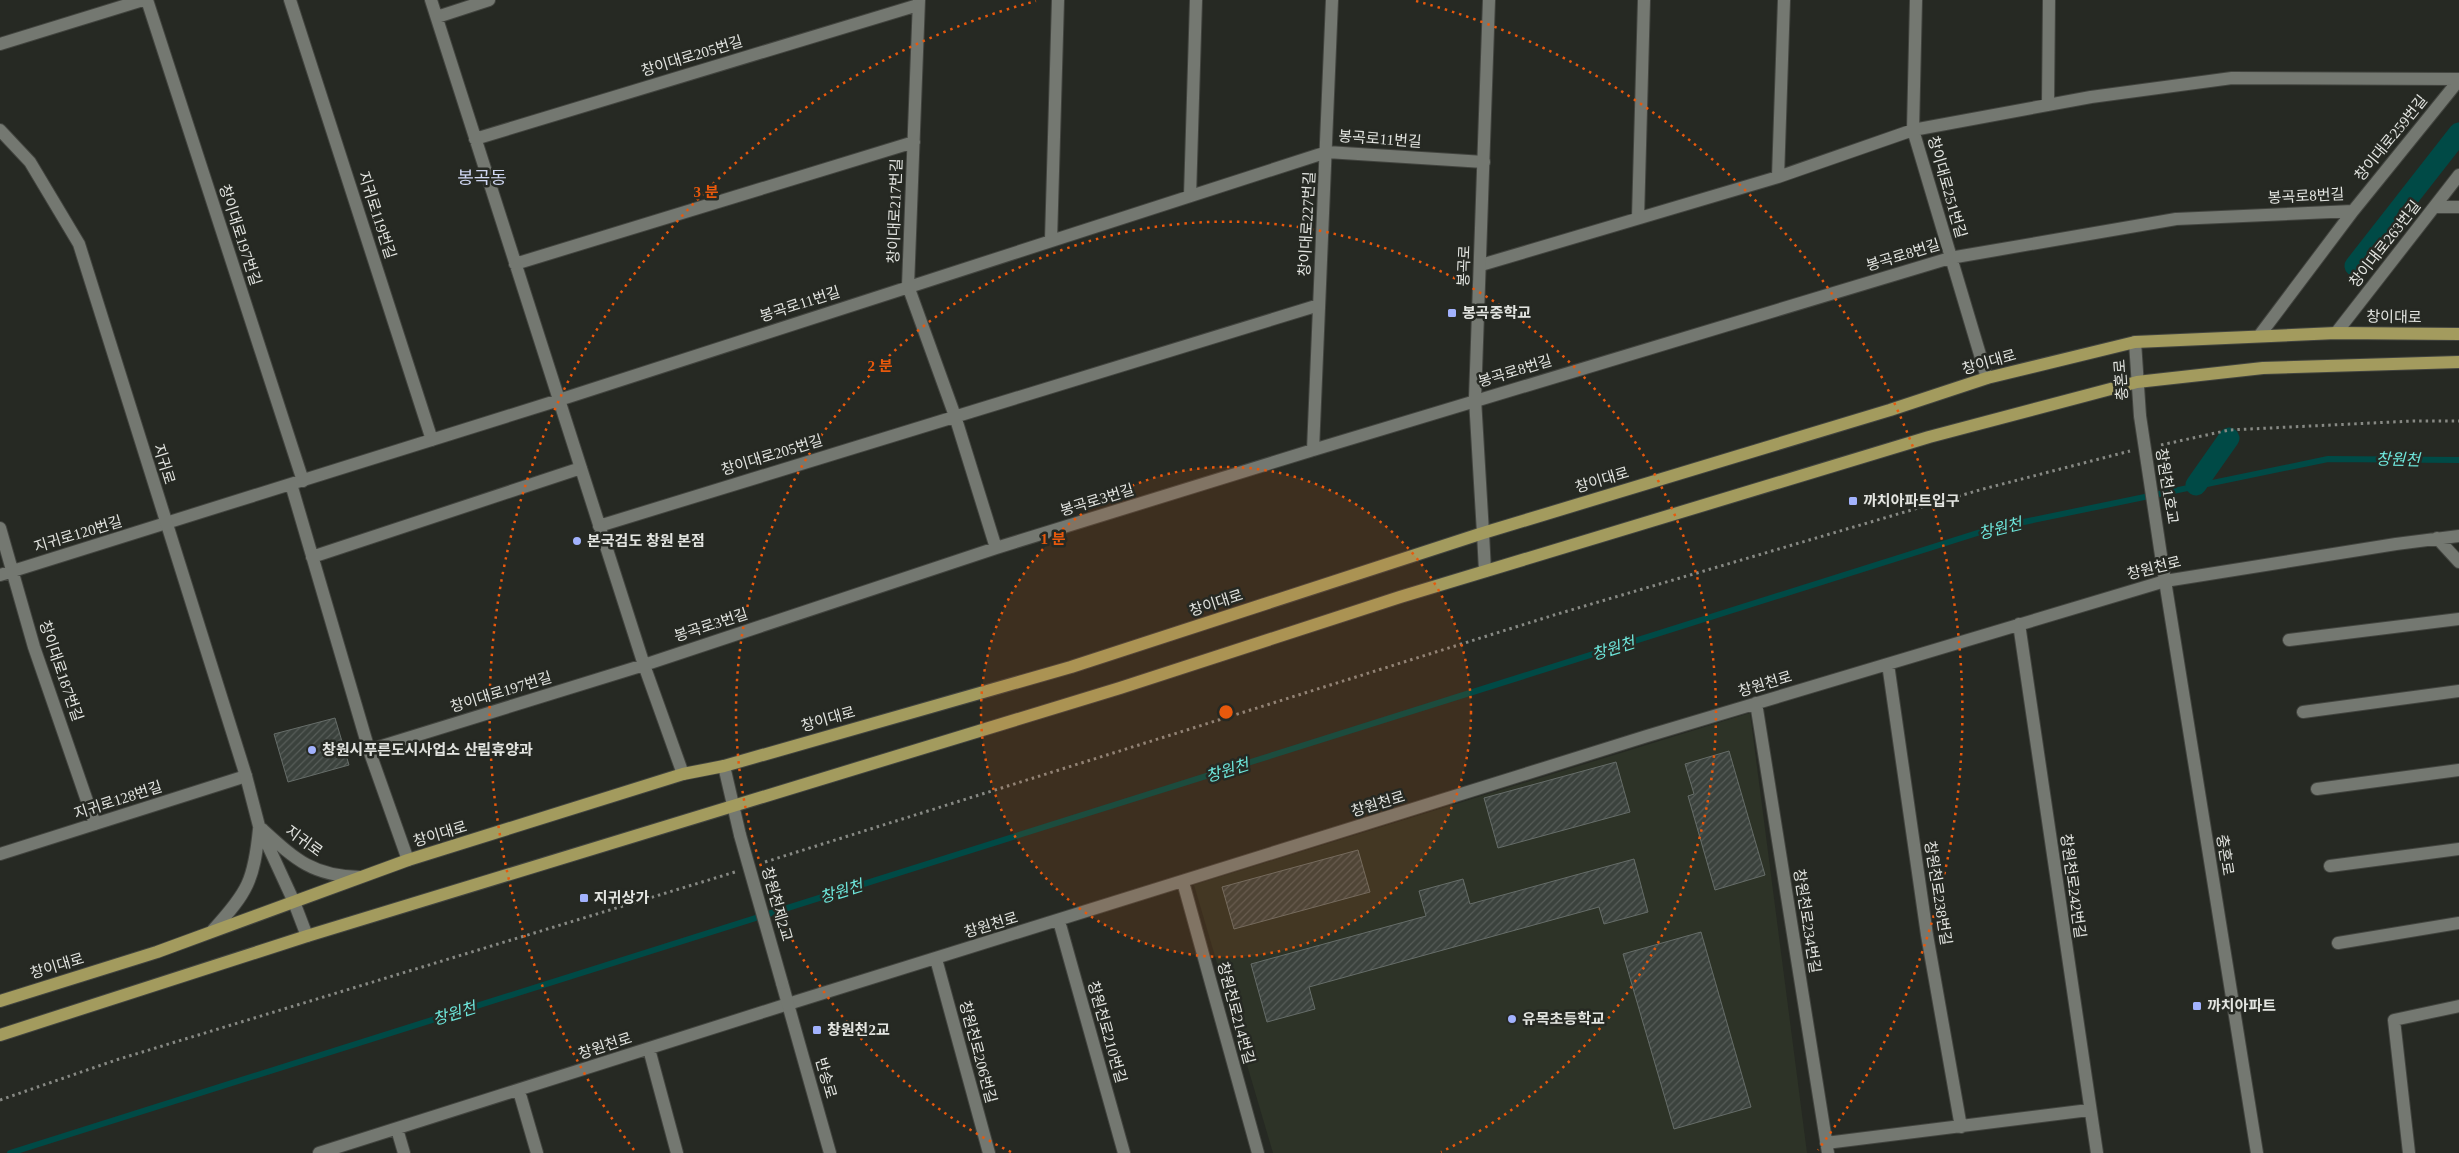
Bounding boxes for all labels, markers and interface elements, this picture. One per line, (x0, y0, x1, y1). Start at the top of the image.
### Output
street label: 창이대로205번길 (639, 33, 745, 79)
street label: 창이대로259번길 (2352, 92, 2430, 184)
street label: 봉곡로11번길 (1338, 128, 1422, 150)
street label: 창이대로251번길 (1925, 134, 1969, 240)
street label: 창이대로217번길 (885, 158, 905, 264)
district label: 봉곡동 (457, 168, 507, 188)
street label: 지귀로119번길 (355, 169, 399, 261)
street label: 창이대로227번길 (1296, 171, 1318, 277)
street label: 창이대로197번길 (216, 182, 264, 288)
text: 3 분 (693, 184, 719, 200)
street label: 봉곡로8번길 (2267, 186, 2345, 206)
street label: 창이대로263번길 (2346, 198, 2424, 290)
street label: 봉곡로8번길 (1864, 236, 1942, 274)
street label: 봉곡로 (1455, 245, 1473, 287)
street label: 봉곡로11번길 (758, 283, 842, 325)
place label: 봉곡중학교 (1462, 304, 1531, 321)
marker: 봉곡중학교 (1446, 307, 1458, 319)
street label: 창이대로 (2366, 309, 2422, 325)
street label: 창이대로 (1960, 347, 2018, 377)
street label: 봉곡로8번길 (1476, 352, 1554, 390)
text: 2 분 (867, 358, 893, 374)
street label: 충혼로 (2112, 359, 2130, 401)
street label: 창이대로205번길 (719, 432, 825, 478)
street label: 지귀로 (150, 442, 178, 486)
street label: 창원천1호교 (2153, 447, 2182, 525)
water label: 창원천 (2376, 451, 2422, 468)
street label: 창이대로 (1573, 464, 1631, 496)
street label: 봉곡로3번길 (1058, 481, 1136, 519)
place label: 까치아파트입구 (1863, 493, 1960, 509)
marker: 까치아파트입구 (1847, 495, 1859, 507)
street label: 지귀로120번길 (32, 513, 124, 555)
water label: 창원천 (1977, 514, 2026, 542)
text: 1 분 (1040, 531, 1066, 547)
place label: 본국검도 창원 본점 (587, 533, 705, 549)
marker: 본국검도 창원 본점 (571, 535, 583, 547)
street label: 창원천로 (2125, 553, 2183, 582)
street label: 창이대로 (1187, 587, 1245, 619)
street label: 봉곡로3번길 (672, 606, 750, 644)
street label: 창이대로187번길 (36, 619, 86, 723)
water label: 창원천 (1590, 633, 1639, 663)
street label: 창원천로 (1736, 667, 1794, 700)
street label: 창이대로197번길 (448, 669, 554, 715)
centre of rings (1217, 703, 1235, 721)
street label: 창이대로 (799, 704, 857, 734)
place label: 창원시푸른도시사업소 산림휴양과 (322, 742, 533, 758)
marker: 창원시푸른도시사업소 산림휴양과 (306, 744, 318, 756)
water label: 창원천 (1204, 755, 1253, 785)
street label: 지귀로128번길 (72, 778, 164, 822)
street label: 창원천로 (1349, 787, 1407, 820)
street label: 창이대로 (411, 818, 469, 850)
street label: 지귀로 (283, 822, 325, 860)
street label: 창원천로242번길 (2058, 833, 2089, 939)
street label: 충혼로 (2214, 833, 2236, 877)
street label: 창원천로238번길 (1922, 840, 1955, 946)
street label: 창원천제2교 (759, 865, 796, 943)
street label: 창원천로234번길 (1791, 868, 1824, 974)
water label: 창원천 (818, 876, 867, 906)
place label: 지귀상가 (594, 890, 649, 906)
marker: 지귀상가 (578, 892, 590, 904)
street label: 창원천로 (962, 908, 1020, 941)
street label: 창이대로 (28, 950, 86, 982)
street label: 창원천로214번길 (1215, 960, 1258, 1066)
street label: 창원천로210번길 (1085, 979, 1130, 1085)
water label: 창원천 (431, 998, 480, 1028)
place label: 까치아파트 (2207, 998, 2276, 1014)
street label: 창원천로206번길 (957, 999, 1000, 1105)
marker: 까치아파트 (2191, 1000, 2203, 1012)
place label: 유목초등학교 (1522, 1010, 1605, 1027)
marker: 유목초등학교 (1506, 1013, 1518, 1025)
place label: 창원천2교 (827, 1021, 890, 1038)
marker: 창원천2교 (811, 1024, 823, 1036)
street label: 창원천로 (576, 1029, 634, 1062)
street label: 반송로 (813, 1056, 839, 1100)

